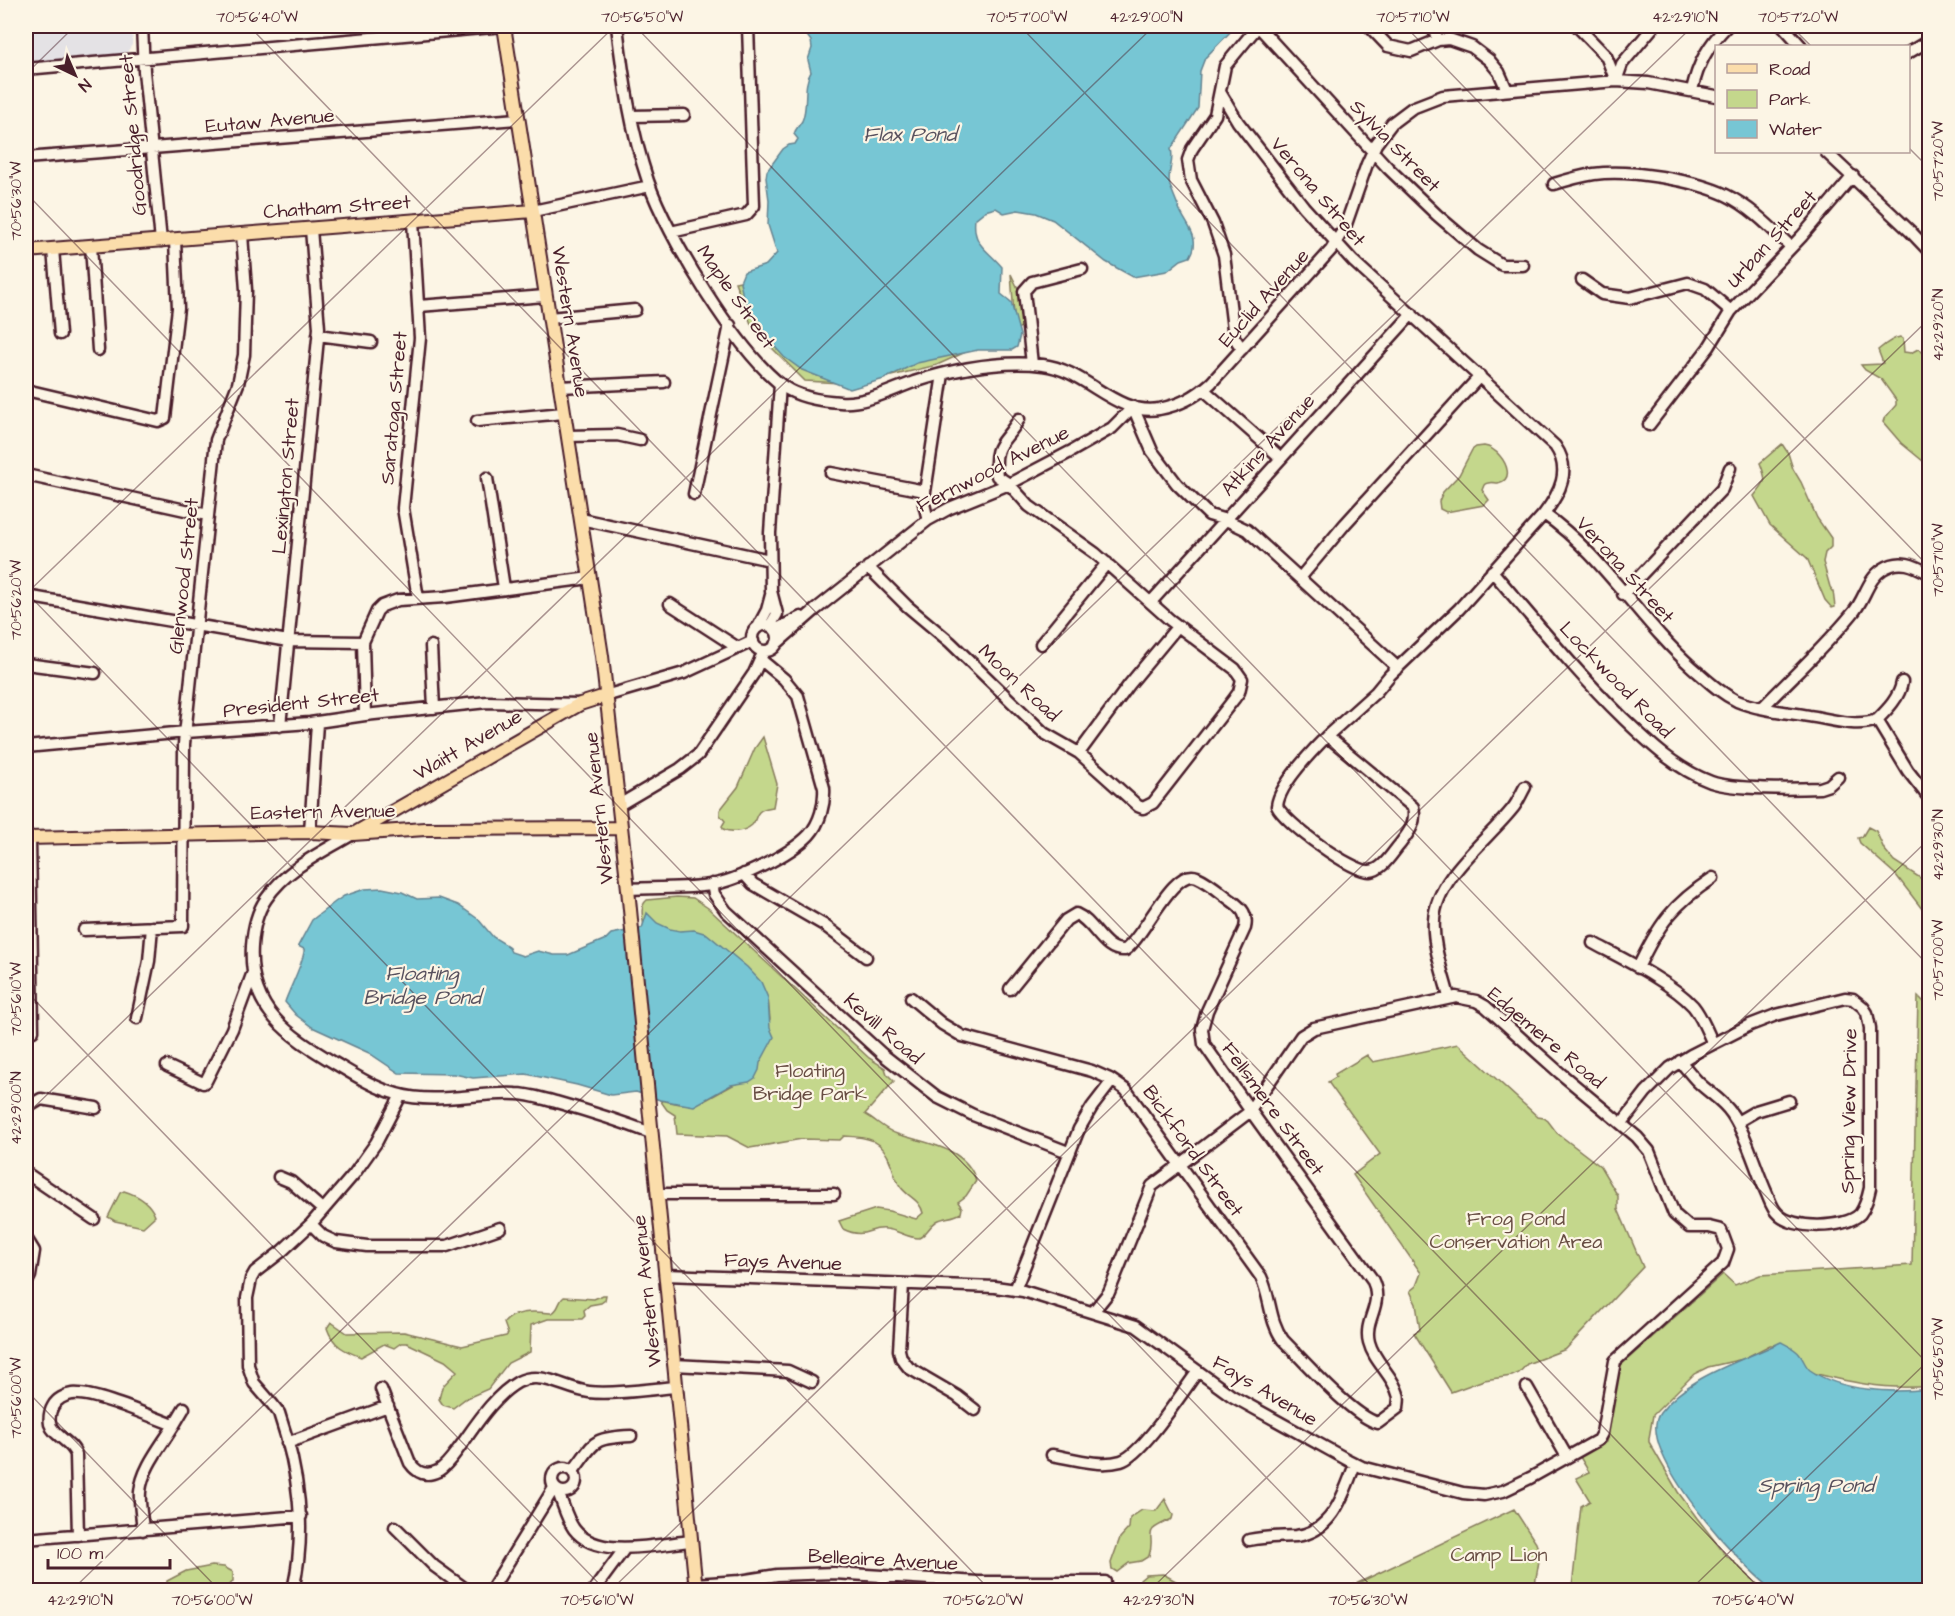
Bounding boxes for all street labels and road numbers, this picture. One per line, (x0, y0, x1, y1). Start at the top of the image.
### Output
street label: Goodridge Street (112, 53, 155, 217)
street label: Sylvia Street (1342, 93, 1447, 200)
street label: Eutaw Avenue (204, 101, 336, 141)
street label: Verona Street (1264, 131, 1372, 253)
street label: Urban Street (1720, 184, 1824, 294)
street label: Chatham Street (262, 188, 412, 226)
street label: Maple Street (690, 239, 782, 355)
street label: Euclid Avenue (1212, 242, 1316, 353)
street label: Western Avenue (544, 244, 596, 400)
street label: Saratoga Street (373, 330, 416, 486)
street label: Atkins Avenue (1214, 387, 1322, 502)
street label: Lexington Street (265, 397, 308, 555)
street label: Fernwood Avenue (912, 418, 1074, 520)
street label: Glenwood Street (162, 497, 206, 655)
street label: Verona Street (1569, 510, 1681, 630)
street label: Lockwood Road (1553, 615, 1679, 745)
street label: Moon Road (972, 638, 1066, 728)
street label: President Street (222, 681, 380, 725)
street label: Waitt Avenue (409, 702, 528, 787)
street label: Western Avenue (577, 730, 621, 885)
street label: Eastern Avenue (250, 797, 396, 827)
street label: Edgemere Road (1481, 981, 1611, 1096)
street label: Kevill Road (837, 987, 929, 1071)
street label: Spring View Drive (1834, 1028, 1865, 1194)
street label: Fellsmere Street (1215, 1036, 1331, 1182)
street label: Bickford Street (1136, 1080, 1250, 1222)
street label: Western Avenue (625, 1213, 669, 1368)
street label: Fays Avenue (723, 1246, 843, 1279)
street label: Fays Avenue (1207, 1349, 1323, 1434)
street label: Belleaire Avenue (807, 1542, 959, 1578)

